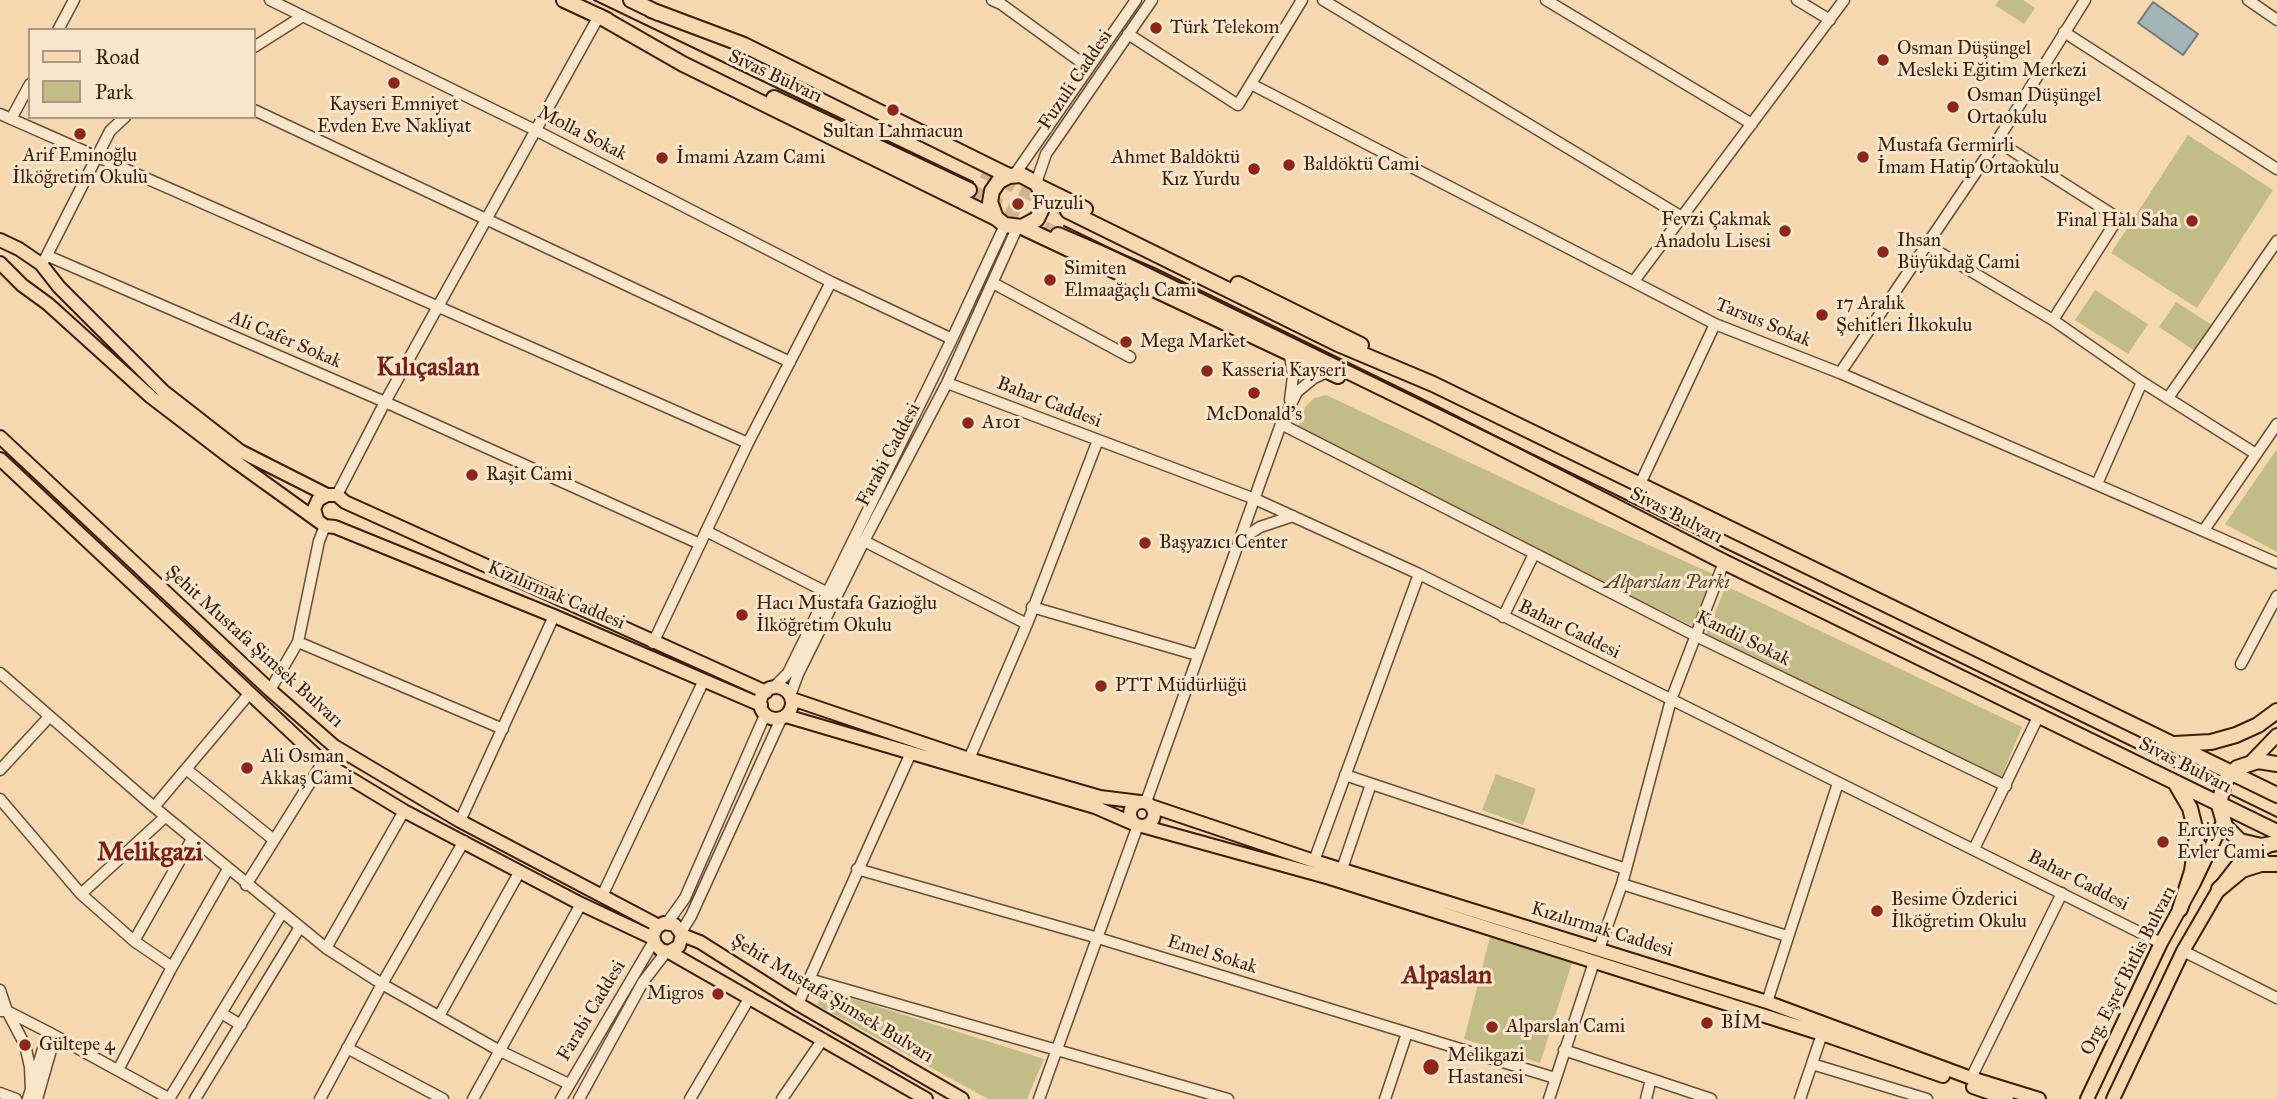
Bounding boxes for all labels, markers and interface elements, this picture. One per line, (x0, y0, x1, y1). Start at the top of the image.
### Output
place label: Türk Telekom (1170, 17, 1279, 39)
marker: Türk Telekom (1148, 20, 1164, 36)
street label: Fuzuli Caddesi (1034, 26, 1118, 134)
legend (28, 28, 256, 119)
place label: Osman Düşüngel Mesleki Eğitim Merkezi (1897, 38, 2087, 82)
text: Road (95, 44, 140, 70)
street label: Sivas Bulvarı (724, 45, 826, 109)
marker: Osman Düşüngel Mesleki Eğitim Merkezi (1875, 52, 1891, 68)
marker: Kayseri Emniyet Evden Eve Nakliyat (386, 75, 402, 91)
text: Park (95, 79, 133, 105)
place label: Osman Düşüngel Ortaokulu (1967, 85, 2101, 129)
place label: Kayseri Emniyet Evden Eve Nakliyat (317, 94, 471, 138)
marker: Osman Düşüngel Ortaokulu (1945, 99, 1961, 115)
street label: Molla Sokak (533, 102, 631, 166)
marker: Sultan Lahmacun (885, 102, 901, 118)
place label: Sultan Lahmacun (823, 121, 963, 143)
marker: Arif Eminoğlu İlköğretim Okulu (72, 126, 88, 142)
place label: Mustafa Germirli İmam Hatip Ortaokulu (1877, 135, 2059, 179)
place label: Arif Eminoğlu İlköğretim Okulu (12, 145, 148, 189)
place label: İmami Azam Cami (676, 147, 825, 169)
place label: Ahmet Baldöktü Kız Yurdu (1112, 147, 1240, 191)
marker: Mustafa Germirli İmam Hatip Ortaokulu (1855, 149, 1871, 165)
marker: İmami Azam Cami (654, 150, 670, 166)
place label: Baldöktü Cami (1303, 154, 1420, 176)
marker: Baldöktü Cami (1281, 157, 1297, 173)
marker: Ahmet Baldöktü Kız Yurdu (1246, 161, 1262, 177)
place label: Fuzuli (1032, 193, 1084, 215)
marker: Fuzuli (1010, 196, 1026, 212)
place label: Fevzi Çakmak Anadolu Lisesi (1655, 209, 1771, 253)
place label: Final Halı Saha (2056, 210, 2178, 232)
marker: Final Halı Saha (2184, 213, 2200, 229)
marker: Fevzi Çakmak Anadolu Lisesi (1777, 223, 1793, 239)
place label: Ihsan Büyükdağ Cami (1897, 230, 2020, 274)
marker: Ihsan Büyükdağ Cami (1875, 244, 1891, 260)
place label: Simiten Elmaağaçlı Cami (1064, 258, 1196, 302)
marker: Simiten Elmaağaçlı Cami (1042, 272, 1058, 288)
street label: Tarsus Sokak (1712, 293, 1814, 353)
place label: 17 Aralık Şehitleri İlkokulu (1836, 293, 1972, 337)
street label: Ali Cafer Sokak (225, 306, 345, 374)
marker: 17 Aralık Şehitleri İlkokulu (1814, 307, 1830, 323)
place label: Mega Market (1140, 331, 1246, 353)
marker: Mega Market (1118, 334, 1134, 350)
district label: Kılıçaslan (376, 353, 480, 385)
place label: Kasseria Kayseri (1221, 360, 1346, 382)
marker: Kasseria Kayseri (1199, 363, 1215, 379)
street label: Bahar Caddesi (993, 373, 1105, 433)
marker: McDonald's (1246, 385, 1262, 401)
street label: Farabi Caddesi (852, 399, 926, 511)
place label: McDonald's (1206, 404, 1302, 426)
place label: A101 (982, 412, 1021, 434)
marker: A101 (960, 415, 976, 431)
place label: Raşit Cami (486, 464, 572, 486)
marker: Raşit Cami (464, 467, 480, 483)
street label: Sivas Bulvarı (1626, 483, 1726, 549)
place label: Başyazıcı Center (1159, 532, 1288, 554)
marker: Başyazıcı Center (1137, 535, 1153, 551)
street label: Kızılırmak Caddesi (484, 557, 628, 635)
street label: Şehit Mustafa Şimsek Bulvarı (160, 561, 348, 733)
park label: Alparslan Parkı (1604, 572, 1730, 594)
place label: Hacı Mustafa Gazioğlu İlköğretim Okulu (756, 593, 937, 637)
street label: Bahar Caddesi (1514, 596, 1624, 664)
street label: Kandil Sokak (1692, 606, 1794, 672)
marker: Hacı Mustafa Gazioğlu İlköğretim Okulu (734, 607, 750, 623)
place label: PTT Müdürlüğü (1115, 675, 1247, 697)
marker: PTT Müdürlüğü (1093, 678, 1109, 694)
street label: Sivas Bulvarı (2135, 733, 2235, 799)
place label: Ali Osman Akkaş Cami (261, 746, 353, 790)
marker: Ali Osman Akkaş Cami (239, 760, 255, 776)
place label: Erciyes Evler Cami (2177, 820, 2266, 864)
marker: Erciyes Evler Cami (2155, 834, 2171, 850)
district label: Melikgazi (97, 838, 203, 870)
street label: Bahar Caddesi (2024, 846, 2132, 916)
street label: Org. Eşref Bitlis Bulvarı (2076, 882, 2182, 1060)
place label: Besime Özderici İlköğretim Okulu (1891, 889, 2027, 933)
street label: Kızılırmak Caddesi (1528, 898, 1676, 962)
marker: Besime Özderici İlköğretim Okulu (1869, 903, 1885, 919)
street label: Şehit Mustafa Şimsek Bulvarı (727, 930, 937, 1068)
street label: Emel Sokak (1164, 931, 1260, 979)
street label: Farabi Caddesi (553, 956, 631, 1066)
district label: Alpaslan (1402, 961, 1492, 993)
place label: Migros (647, 983, 704, 1005)
marker: Migros (710, 986, 726, 1002)
place label: BİM (1721, 1012, 1761, 1034)
marker: BİM (1699, 1015, 1715, 1031)
place label: Alparslan Cami (1506, 1016, 1625, 1038)
marker: Alparslan Cami (1484, 1019, 1500, 1035)
place label: Gültepe 4 (39, 1034, 115, 1056)
marker: Gültepe 4 (17, 1037, 33, 1053)
place label: Melikgazi Hastanesi (1447, 1045, 1524, 1089)
marker: Melikgazi Hastanesi (1421, 1057, 1441, 1077)

